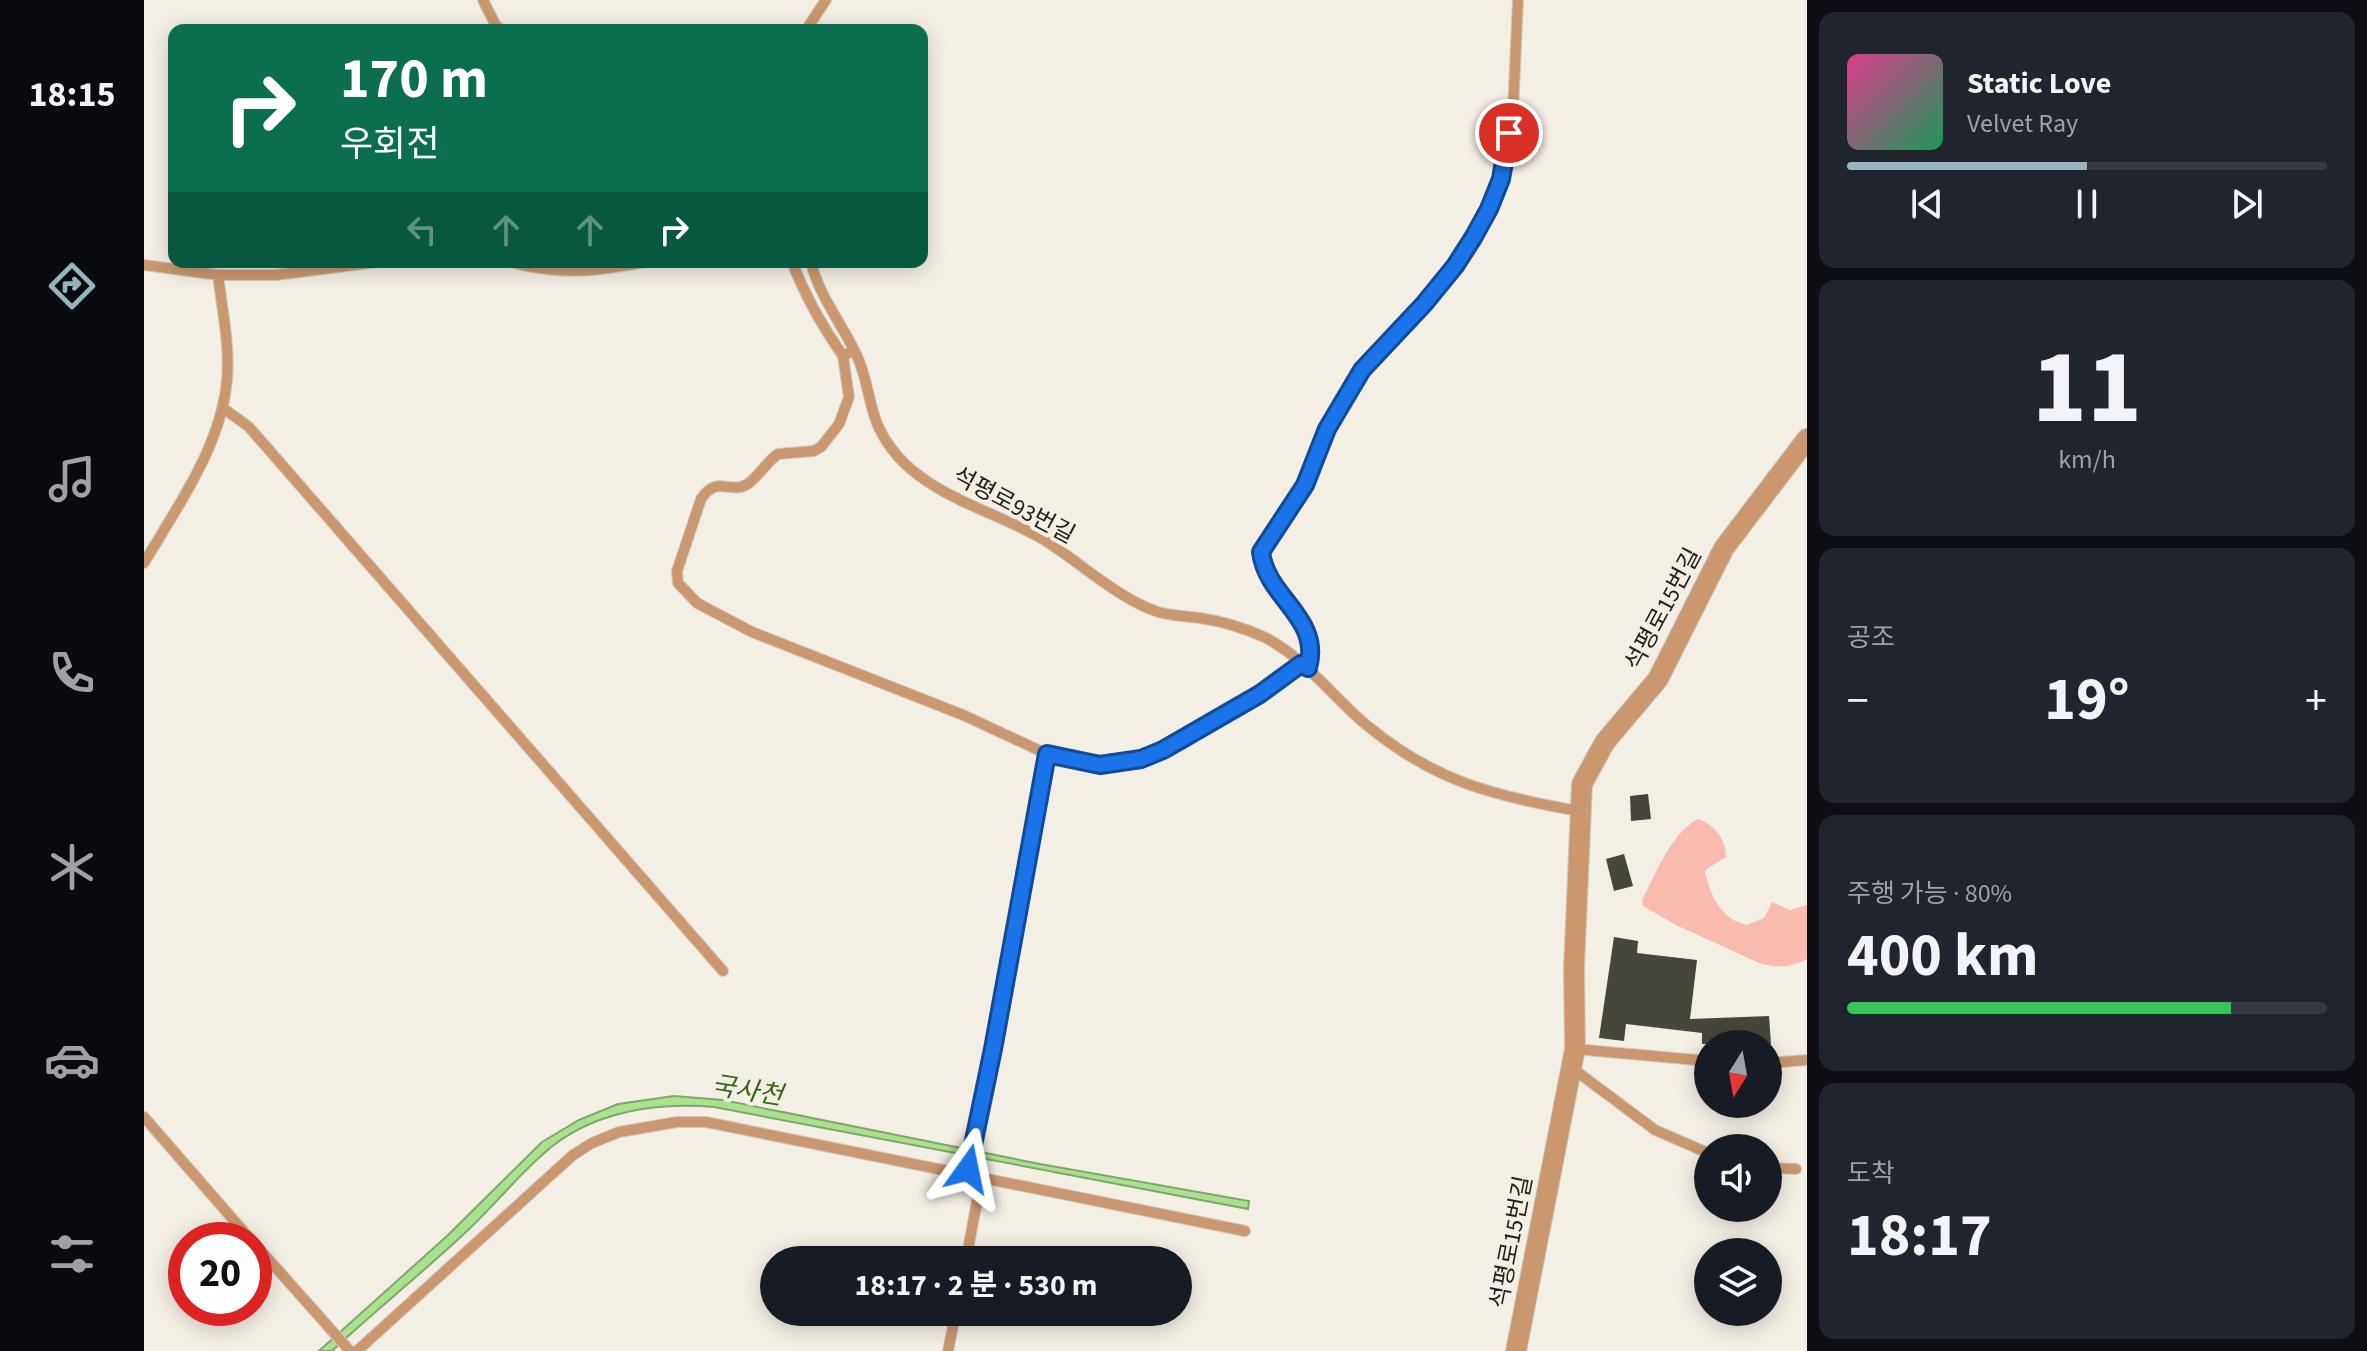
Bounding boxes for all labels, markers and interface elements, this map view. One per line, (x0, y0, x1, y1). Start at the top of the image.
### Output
text: 170 m (340, 40, 488, 119)
icon: right (208, 56, 312, 160)
text: Static Love (1967, 62, 2111, 105)
text: 18:15 (29, 69, 115, 120)
pin (1475, 99, 1543, 167)
text: Velvet Ray (1967, 105, 2078, 142)
icon: arrive (1487, 111, 1531, 155)
text: 우회전 (340, 119, 439, 170)
icon: previous (1905, 182, 1949, 226)
icon: pause (2065, 182, 2109, 226)
icon: next (2225, 182, 2269, 226)
icon: left (400, 208, 444, 252)
icon: ahead (484, 208, 528, 252)
icon: ahead (568, 208, 612, 252)
icon: right (652, 208, 696, 252)
icon: directions (44, 258, 100, 314)
text: 11 (2032, 315, 2142, 463)
text: km/h (2058, 441, 2116, 478)
icon: music (44, 451, 100, 507)
street label: 석평로93번길 (946, 458, 1081, 552)
street label: 석평로15번길 (1616, 542, 1710, 677)
text: 공조 (1847, 619, 1895, 656)
icon: phone (44, 645, 100, 701)
text: 19° (2044, 658, 2130, 743)
text: − (1847, 670, 1869, 733)
text: + (2305, 670, 2327, 733)
icon: climate (44, 839, 100, 895)
text: 주행 가능 · 80% (1847, 875, 2012, 912)
text: 400 km (1847, 914, 2038, 999)
north arrow (1694, 1030, 1782, 1118)
map controls (1694, 1030, 1782, 1326)
icon: car (44, 1032, 100, 1088)
water label: 국사천 (709, 1067, 788, 1115)
position arrow (926, 1127, 1010, 1211)
button: sound (1694, 1134, 1782, 1222)
text: 도착 (1847, 1155, 1895, 1192)
street label: 석평로15번길 (1482, 1173, 1541, 1311)
text: 18:17 (1847, 1194, 1992, 1279)
speed limit sign: 20 (168, 1222, 272, 1326)
icon: filters (44, 1226, 100, 1282)
button: layers (1694, 1238, 1782, 1326)
text: 18:17 · 2 분 · 530 m (854, 1264, 1098, 1307)

